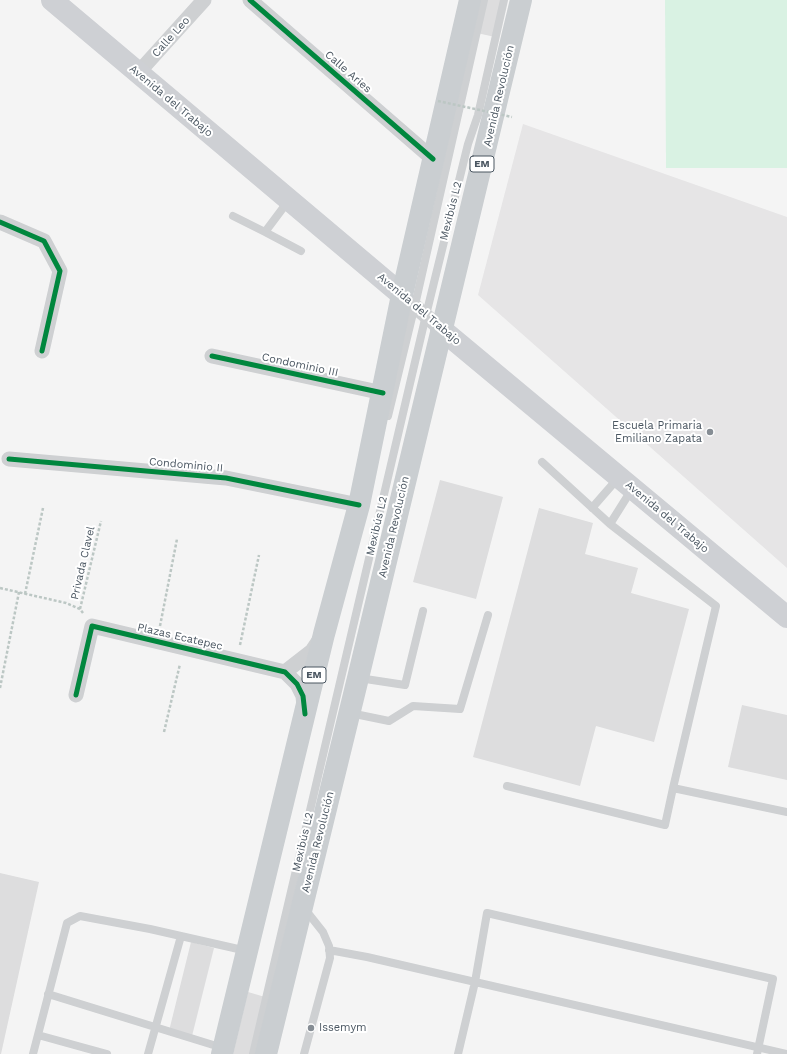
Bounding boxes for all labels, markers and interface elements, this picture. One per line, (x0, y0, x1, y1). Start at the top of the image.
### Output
street label: Calle Leo (149, 14, 193, 60)
street label: Avenida Revolución (481, 44, 517, 148)
street label: Calle Aries (322, 48, 374, 96)
street label: Avenida del Trabajo (127, 62, 215, 140)
road number: EM (470, 156, 494, 172)
street label: Mexibús L2 (437, 180, 465, 242)
street label: Avenida del Trabajo (375, 270, 463, 348)
street label: Condominio III (261, 350, 339, 380)
place label: Escuela Primaria Emiliano Zapata (612, 419, 702, 445)
marker: Escuela Primaria Emiliano Zapata (705, 427, 715, 437)
street label: Condominio II (148, 455, 224, 475)
street label: Avenida Revolución (376, 475, 412, 579)
street label: Avenida del Trabajo (623, 478, 711, 556)
street label: Mexibús L2 (364, 495, 390, 557)
street label: Privada Clavel (68, 525, 98, 601)
street label: Plazas Ecatepec (136, 621, 224, 653)
road number: EM (302, 667, 326, 683)
street label: Avenida Revolución (299, 790, 337, 894)
street label: Mexibús L2 (290, 811, 316, 873)
place label: Issemym (319, 1021, 367, 1035)
marker: Issemym (306, 1023, 316, 1033)

